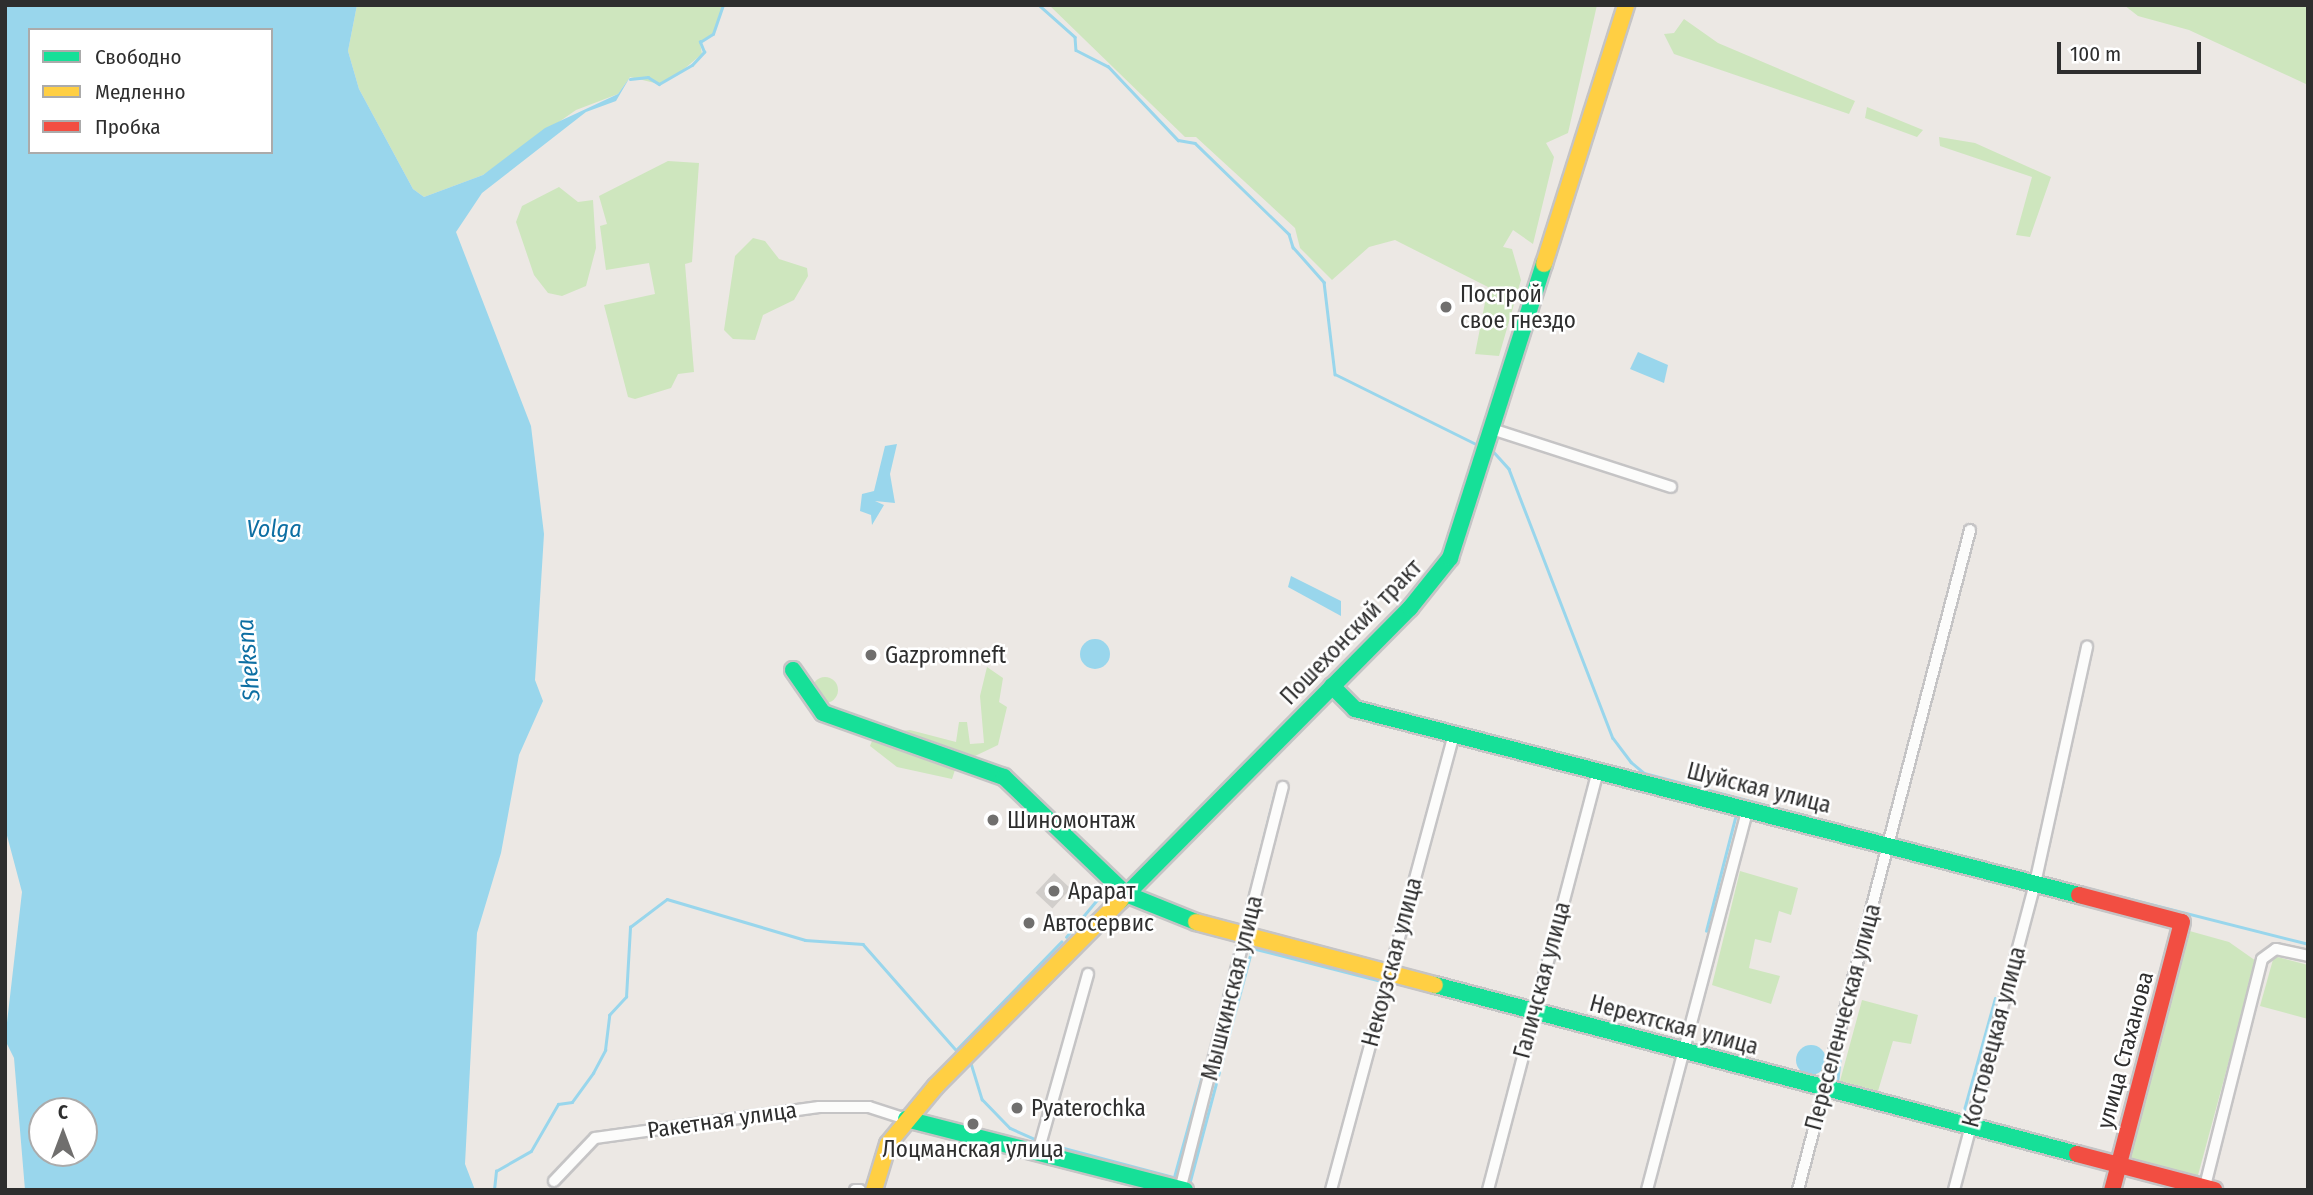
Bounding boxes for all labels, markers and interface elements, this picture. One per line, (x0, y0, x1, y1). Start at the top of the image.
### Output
legend (28, 28, 273, 154)
scale bar (2061, 28, 2204, 72)
text: 100 m (2070, 41, 2121, 67)
text: Свободно (95, 44, 181, 70)
text: Медленно (95, 79, 185, 105)
text: Пробка (95, 114, 161, 140)
place label: Построй свое гнездо (1460, 280, 1576, 334)
marker: Построй свое гнездо (1438, 299, 1454, 315)
water label: Volga (246, 516, 302, 544)
street label: Пошехонский тракт (1275, 554, 1427, 710)
water label: Sheksna (231, 618, 267, 702)
place label: Gazpromneft (885, 641, 1006, 669)
marker: Gazpromneft (863, 647, 879, 663)
street label: Шуйская улица (1684, 757, 1834, 819)
place label: Шиномонтаж (1007, 806, 1136, 834)
marker: Шиномонтаж (985, 812, 1001, 828)
street label: Некоузская улица (1356, 874, 1428, 1050)
place label: Арарат (1068, 877, 1136, 905)
marker: Арарат (1046, 883, 1062, 899)
street label: Мышкинская улица (1196, 893, 1268, 1083)
street label: Галичская улица (1508, 899, 1576, 1061)
street label: Переселенческая улица (1799, 901, 1887, 1133)
place label: Автосервис (1043, 909, 1154, 937)
marker: Автосервис (1021, 915, 1037, 931)
street label: Костовецкая улица (1957, 944, 2031, 1130)
street label: улица Стаханова (2091, 969, 2159, 1131)
street label: Нерехтская улица (1587, 989, 1761, 1061)
place label: Pyaterochka (1031, 1094, 1146, 1122)
street label: Ракетная улица (645, 1096, 799, 1144)
north arrow (28, 1097, 98, 1167)
marker: Pyaterochka (1009, 1100, 1025, 1116)
text: С (58, 1101, 68, 1124)
marker: Лоцманская улица (965, 1116, 981, 1132)
place label: Лоцманская улица (882, 1135, 1064, 1163)

